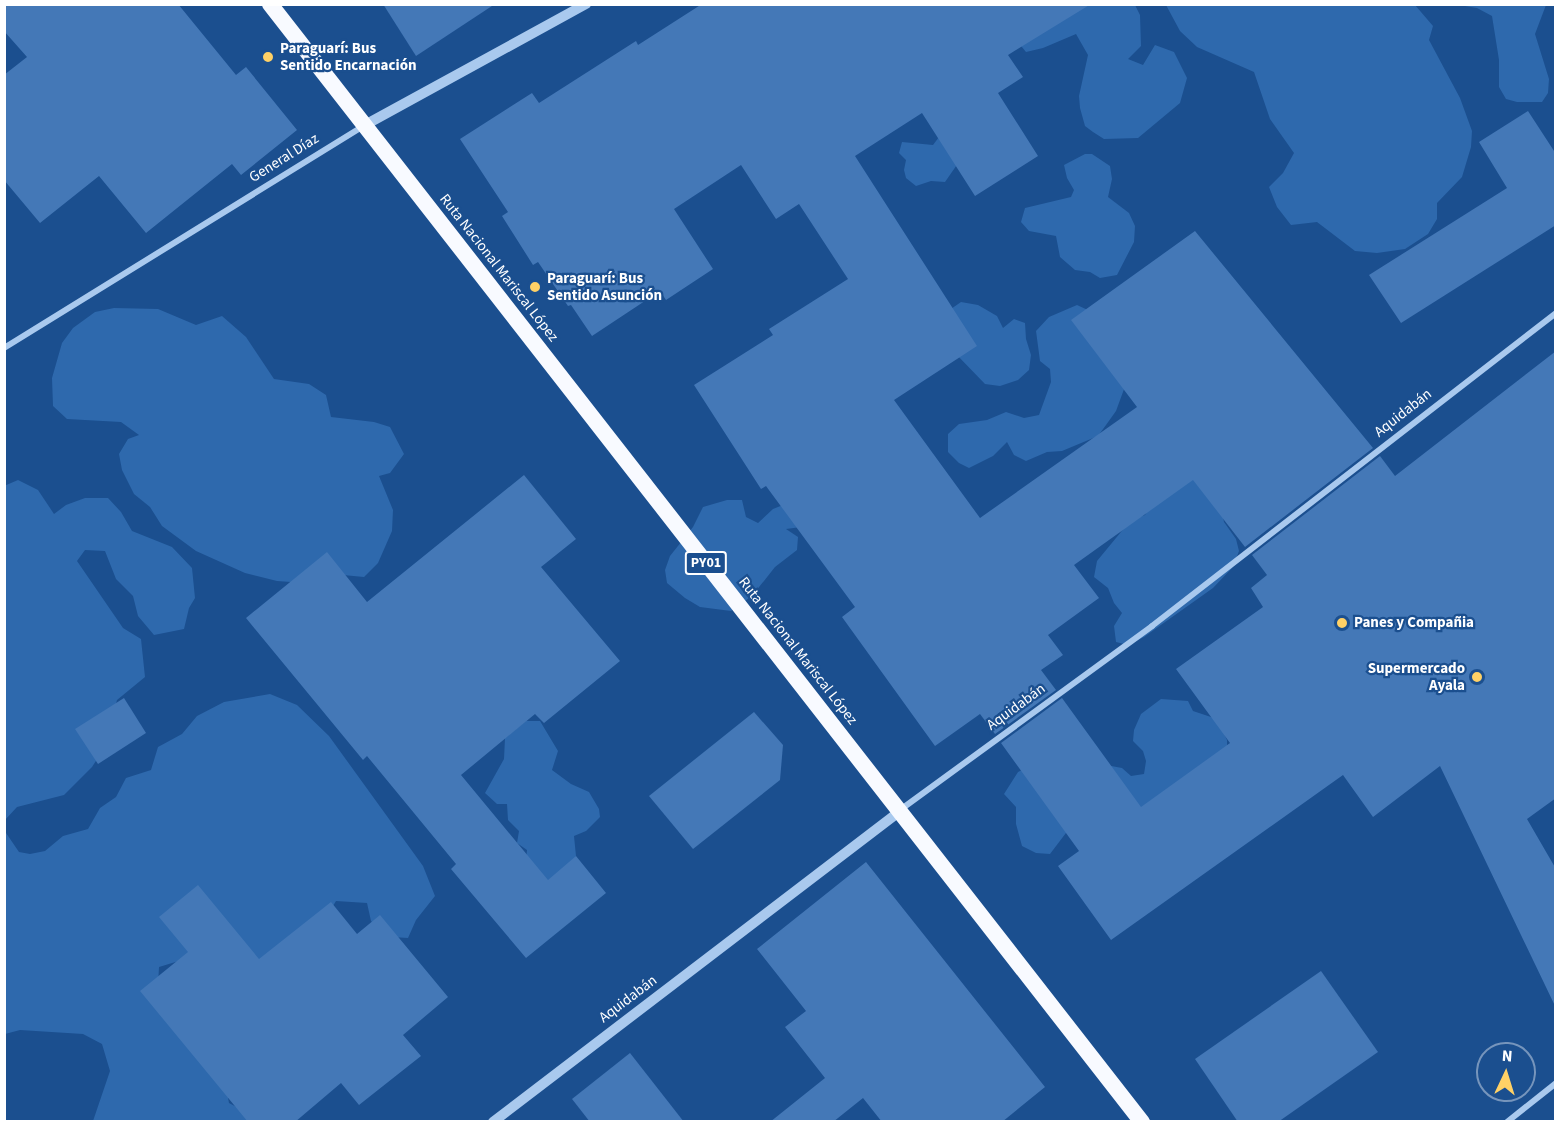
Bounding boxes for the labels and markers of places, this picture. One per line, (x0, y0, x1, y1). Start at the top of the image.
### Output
place label: Paraguarí: Bus Sentido Encarnación (280, 39, 417, 74)
marker: Paraguarí: Bus Sentido Encarnación (261, 50, 275, 64)
place label: Paraguarí: Bus Sentido Asunción (547, 269, 662, 304)
marker: Paraguarí: Bus Sentido Asunción (528, 280, 542, 294)
place label: Panes y Compañia (1354, 614, 1474, 632)
marker: Panes y Compañia (1335, 616, 1349, 630)
place label: Supermercado Ayala (1368, 659, 1465, 694)
marker: Supermercado Ayala (1470, 670, 1484, 684)

